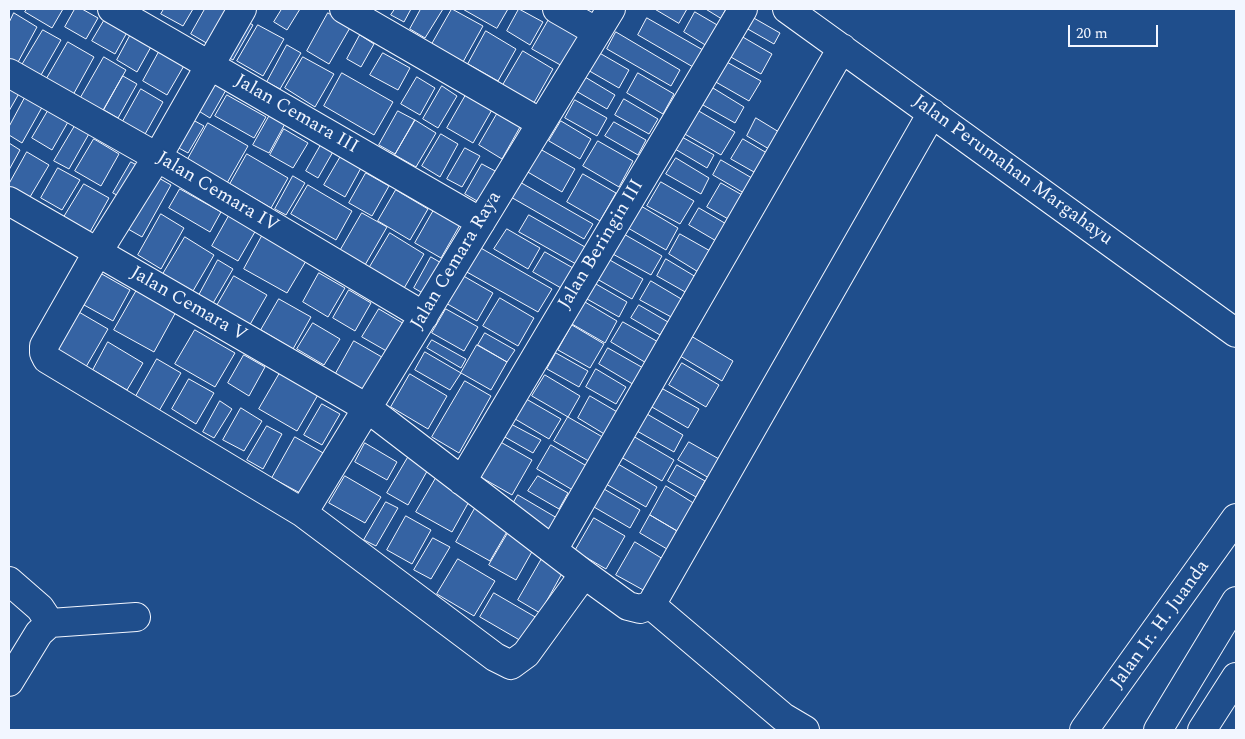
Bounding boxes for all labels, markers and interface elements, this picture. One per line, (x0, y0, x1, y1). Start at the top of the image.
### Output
scale bar (1070, 15, 1160, 47)
text: 20 m (1076, 22, 1108, 45)
street label: Jalan Cemara III (230, 70, 362, 160)
street label: Jalan Perumahan Margahayu (908, 91, 1116, 251)
street label: Jalan Cemara IV (152, 148, 282, 238)
street label: Jalan Beringin III (554, 176, 650, 314)
street label: Jalan Cemara Raya (407, 188, 507, 334)
street label: Jalan Cemara V (126, 262, 250, 348)
street label: Jalan Ir. H. Juanda (1107, 556, 1215, 694)

